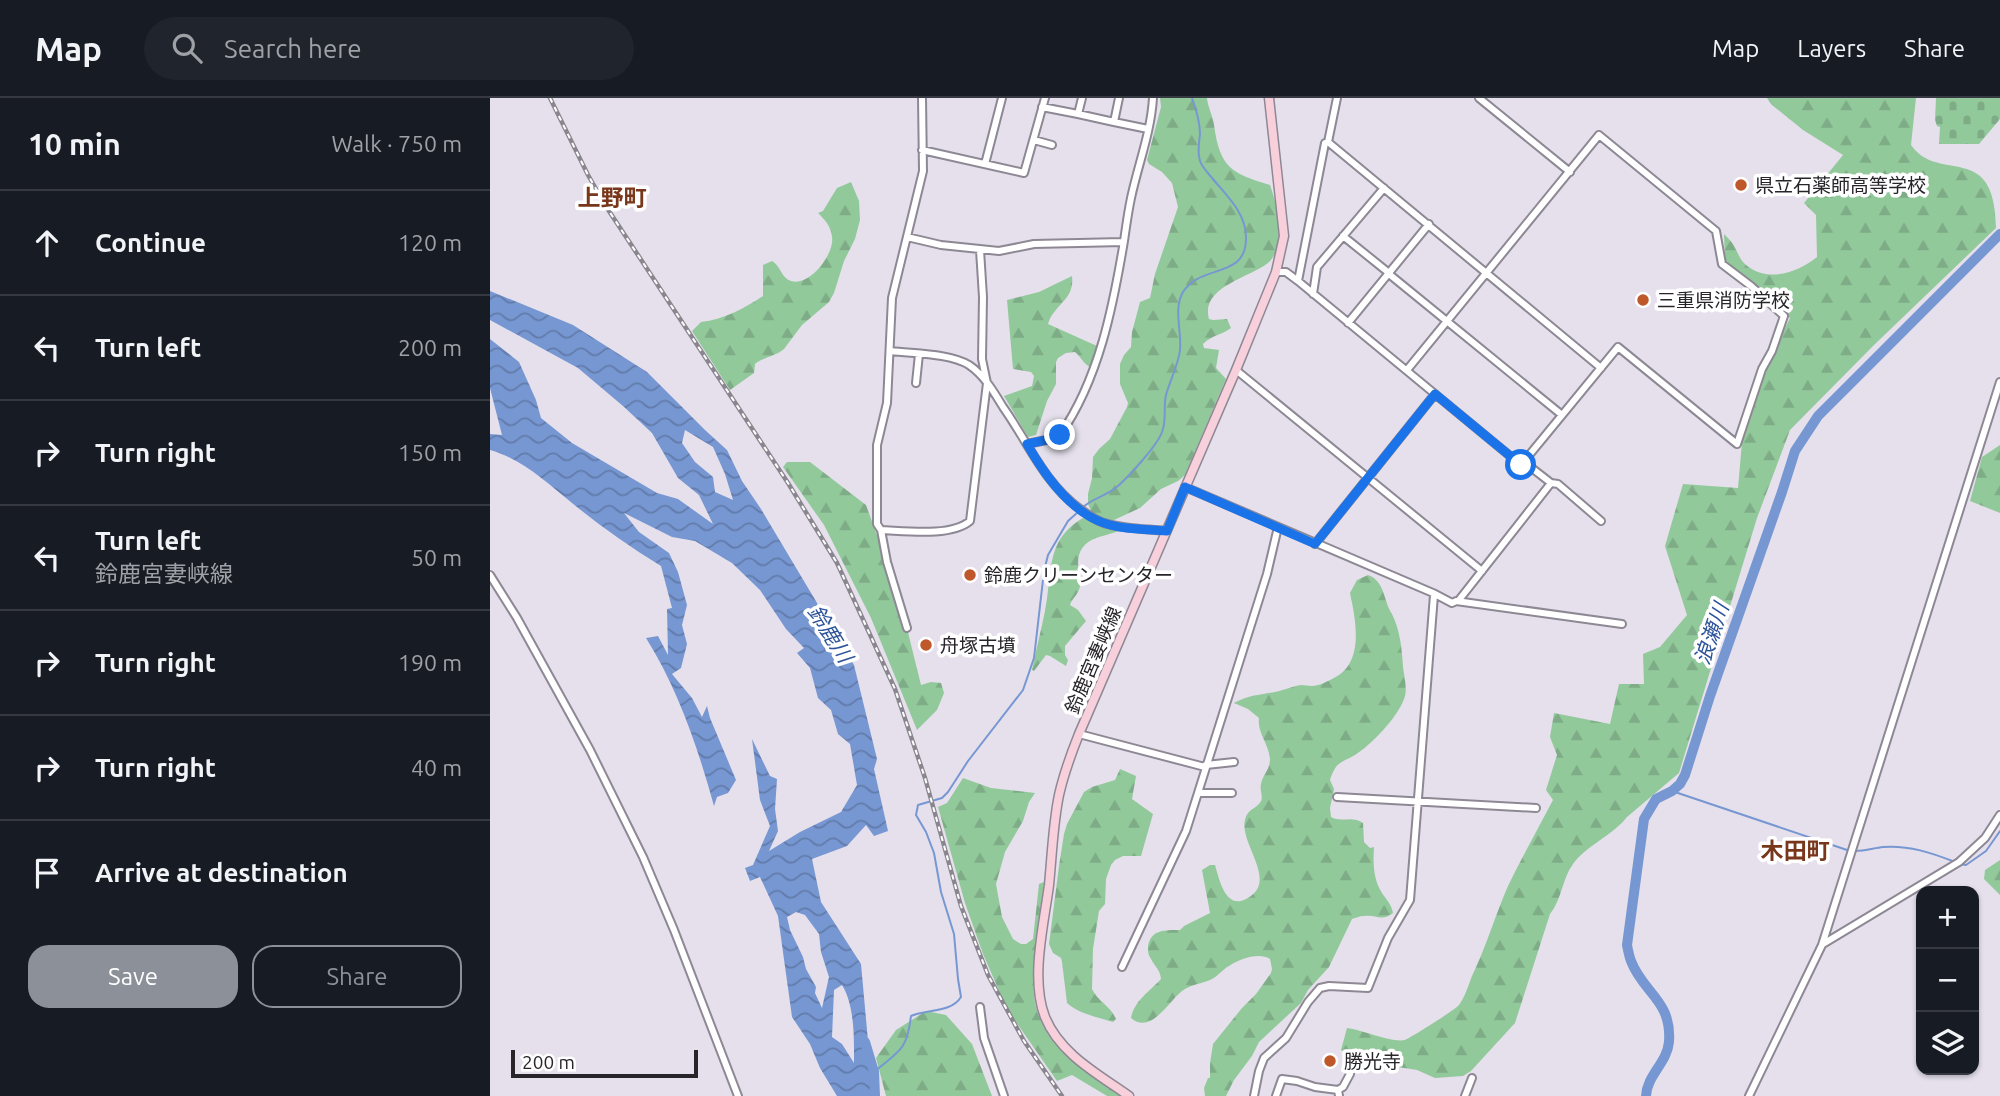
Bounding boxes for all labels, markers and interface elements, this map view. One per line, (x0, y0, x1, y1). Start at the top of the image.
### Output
search box (144, 17, 634, 80)
icon: search (168, 29, 206, 67)
text: Map (35, 30, 102, 67)
text: Search here (224, 34, 362, 63)
text: Map (1712, 35, 1759, 62)
text: Layers (1797, 35, 1866, 62)
text: Share (1904, 35, 1965, 62)
text: 10 min (28, 127, 121, 161)
text: Walk · 750 m (331, 131, 462, 156)
place label: 県立石薬師高等学校 (1755, 174, 1926, 196)
marker: 県立石薬師高等学校 (1733, 177, 1749, 193)
district label: 上野町 (578, 185, 647, 210)
icon: ahead (28, 224, 66, 262)
text: Continue (95, 228, 206, 257)
text: 120 m (398, 230, 462, 255)
place label: 三重県消防学校 (1657, 289, 1790, 311)
marker: 三重県消防学校 (1635, 292, 1651, 308)
icon: left (28, 329, 66, 367)
text: Turn left (95, 333, 201, 362)
text: 200 m (398, 335, 462, 360)
route end (1044, 419, 1075, 450)
icon: right (28, 434, 66, 472)
text: Turn right (95, 438, 216, 467)
text: 150 m (398, 440, 462, 465)
route start (1505, 449, 1536, 480)
text: Turn left (95, 526, 201, 555)
icon: left (28, 539, 66, 577)
text: 50 m (411, 545, 462, 570)
text: 鈴鹿宮妻峡線 (95, 561, 233, 586)
place label: 鈴鹿クリーンセンター (984, 564, 1173, 586)
marker: 鈴鹿クリーンセンター (962, 567, 978, 583)
water label: 浪瀬川 (1689, 598, 1733, 667)
water label: 鈴鹿川 (804, 600, 859, 668)
street label: 鈴鹿宮妻峡線 (1061, 603, 1125, 717)
place label: 舟塚古墳 (940, 634, 1016, 656)
marker: 舟塚古墳 (918, 637, 934, 653)
icon: right (28, 644, 66, 682)
text: Turn right (95, 648, 216, 677)
text: 190 m (398, 650, 462, 675)
icon: right (28, 749, 66, 787)
text: Turn right (95, 753, 216, 782)
text: 40 m (411, 755, 462, 780)
district label: 木田町 (1761, 838, 1830, 863)
icon: arrive (28, 854, 66, 892)
text: Arrive at destination (95, 858, 348, 887)
map controls (1916, 886, 1979, 1075)
button: + (1916, 886, 1979, 949)
button: Save (28, 945, 238, 1008)
button: Share (252, 945, 462, 1008)
button: − (1916, 949, 1979, 1012)
button: layers (1916, 1012, 1979, 1075)
scale bar (511, 1047, 698, 1079)
place label: 勝光寺 (1344, 1050, 1401, 1072)
text: 200 m (522, 1051, 575, 1073)
marker: 勝光寺 (1322, 1053, 1338, 1069)

